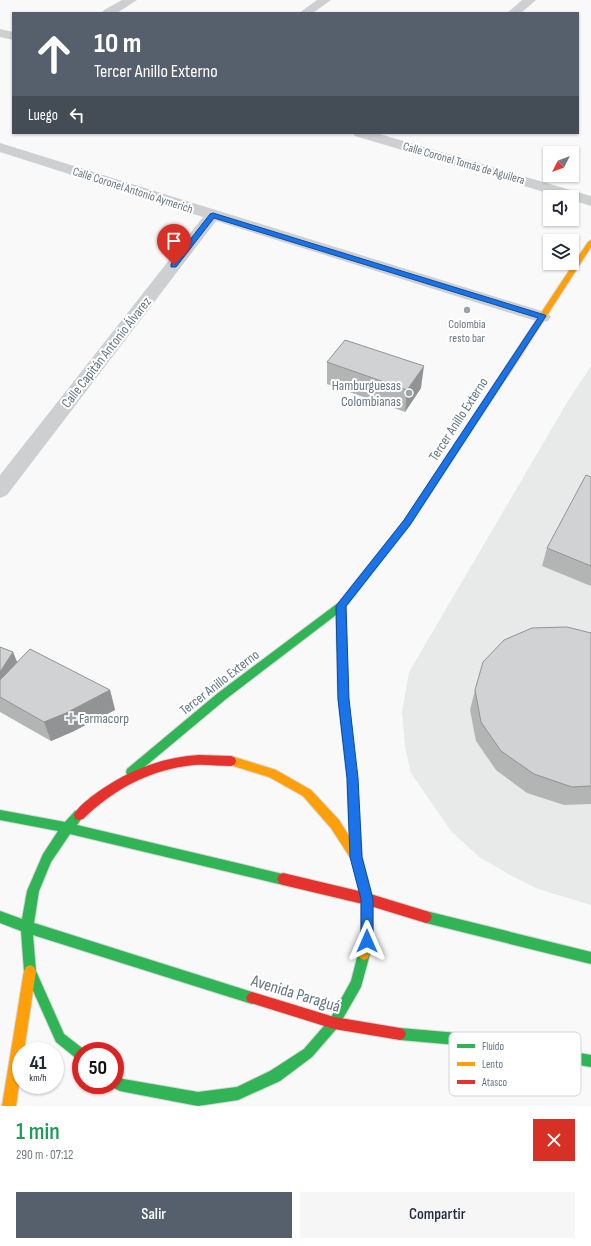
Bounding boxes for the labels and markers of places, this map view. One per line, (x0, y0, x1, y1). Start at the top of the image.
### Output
pin (157, 224, 191, 265)
marker: Colombia resto bar (462, 305, 472, 315)
place label: Colombia resto bar (448, 317, 486, 346)
place label: Hamburguesas Colombianas (332, 377, 401, 410)
marker: Hamburguesas Colombianas (404, 388, 414, 398)
place label: Farmacorp (79, 710, 129, 727)
marker: Farmacorp (66, 713, 76, 723)

